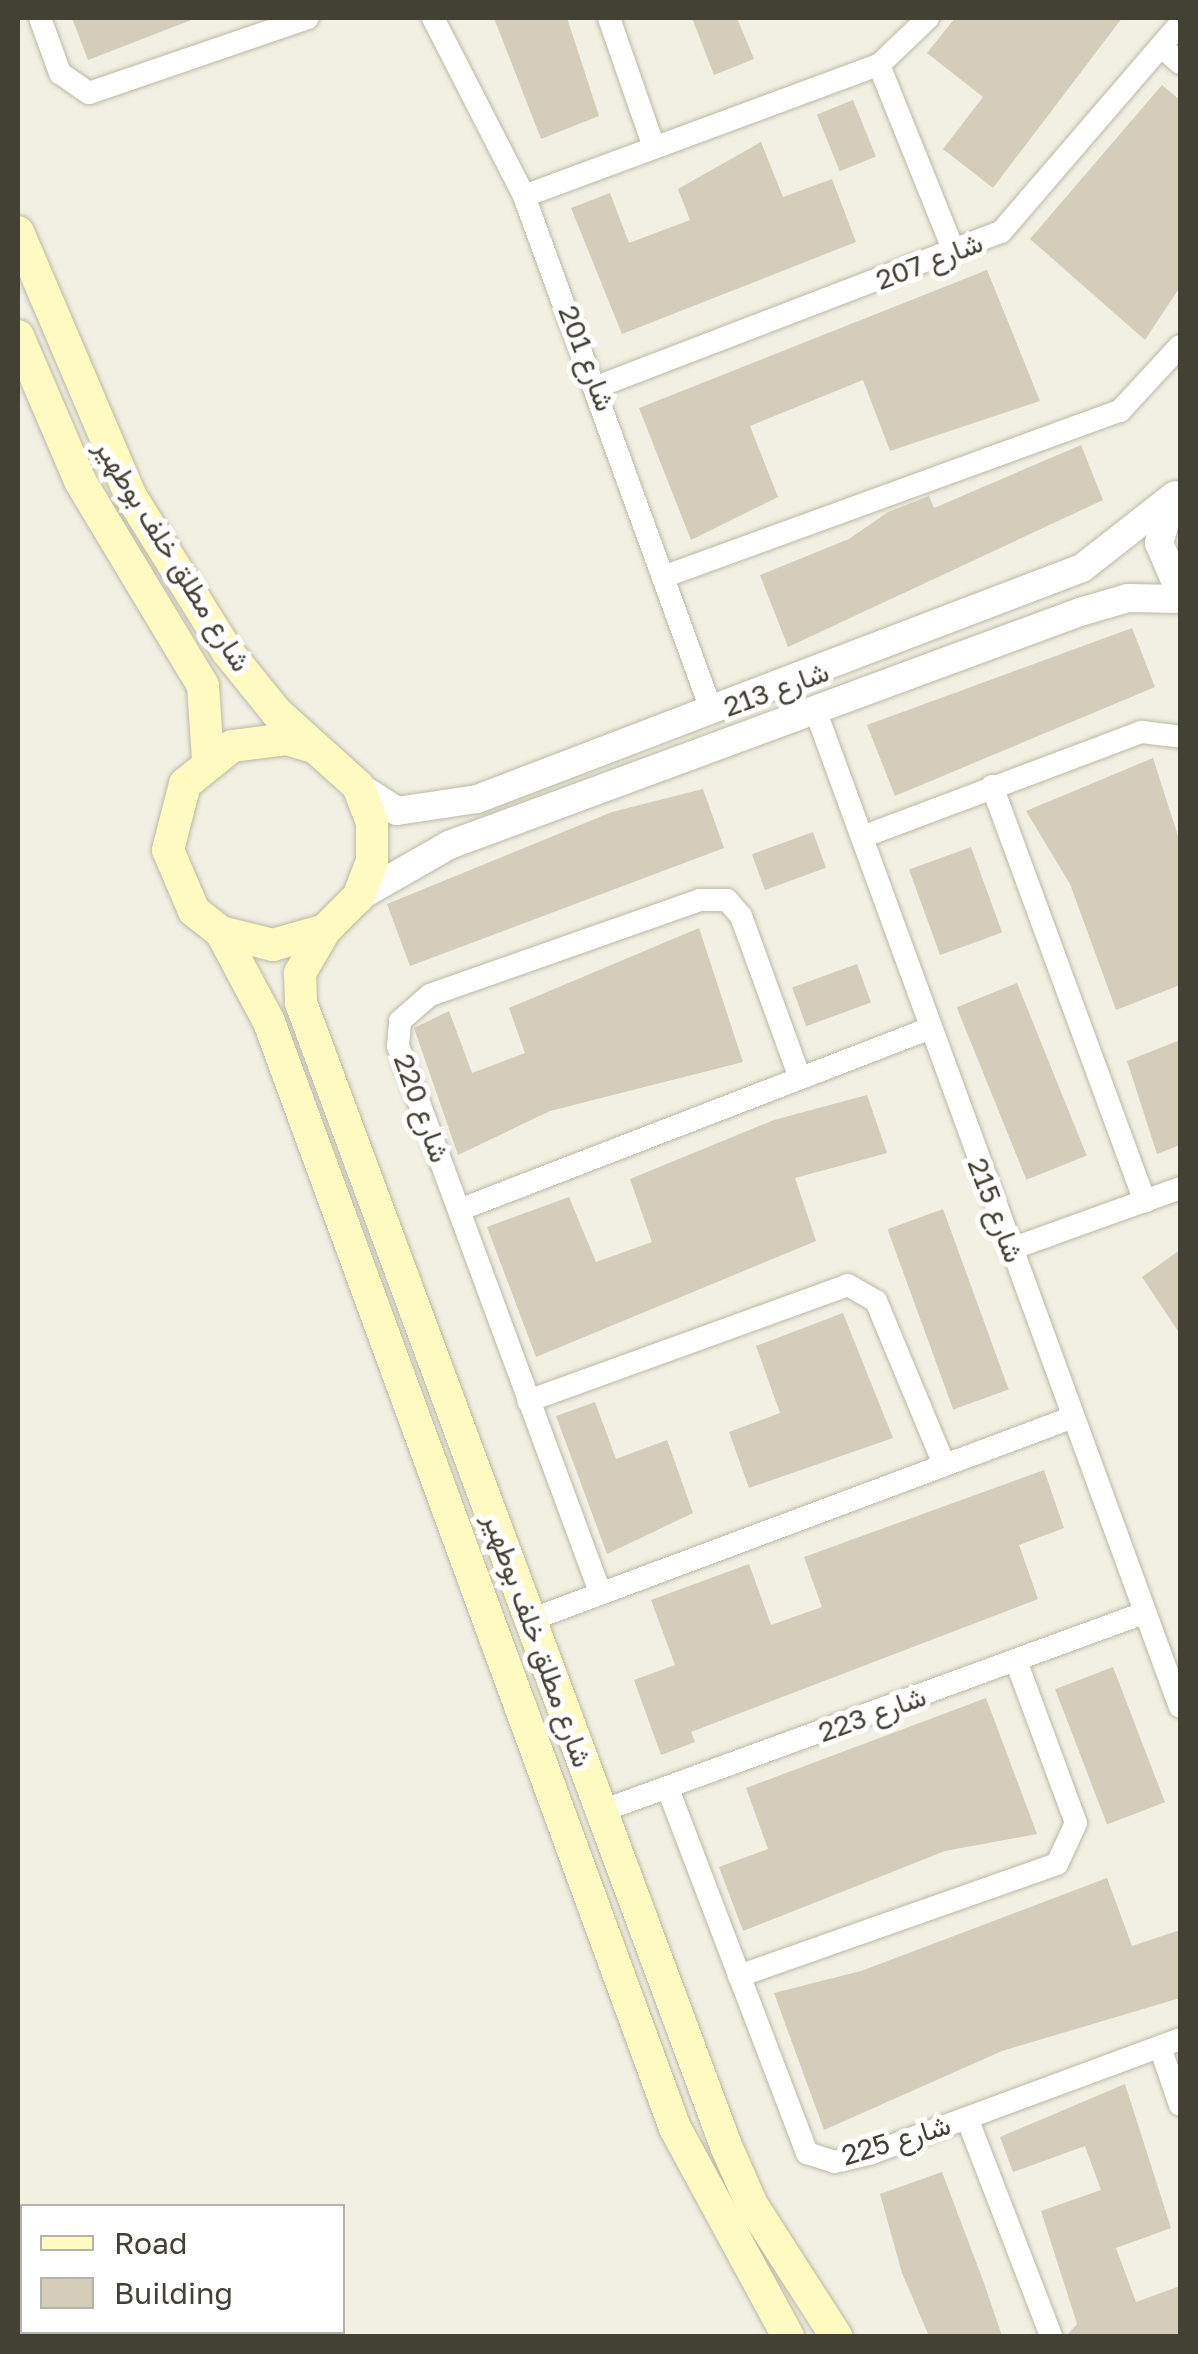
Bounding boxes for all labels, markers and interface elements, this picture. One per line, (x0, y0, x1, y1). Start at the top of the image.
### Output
street label: شارع 207 (871, 225, 987, 297)
street label: شارع 201 (552, 300, 622, 416)
street label: شارع مطلق خلف بوطهير (88, 433, 258, 677)
street label: شارع 213 (719, 654, 833, 724)
street label: شارع 220 (387, 1049, 457, 1167)
street label: شارع 215 (961, 1153, 1031, 1267)
street label: شارع مطلق خلف بوطهير (476, 1508, 600, 1772)
street label: شارع 223 (814, 1679, 930, 1749)
street label: شارع 225 (838, 2108, 954, 2172)
legend (20, 2204, 345, 2334)
text: Road (114, 2225, 188, 2261)
text: Building (114, 2275, 233, 2311)

